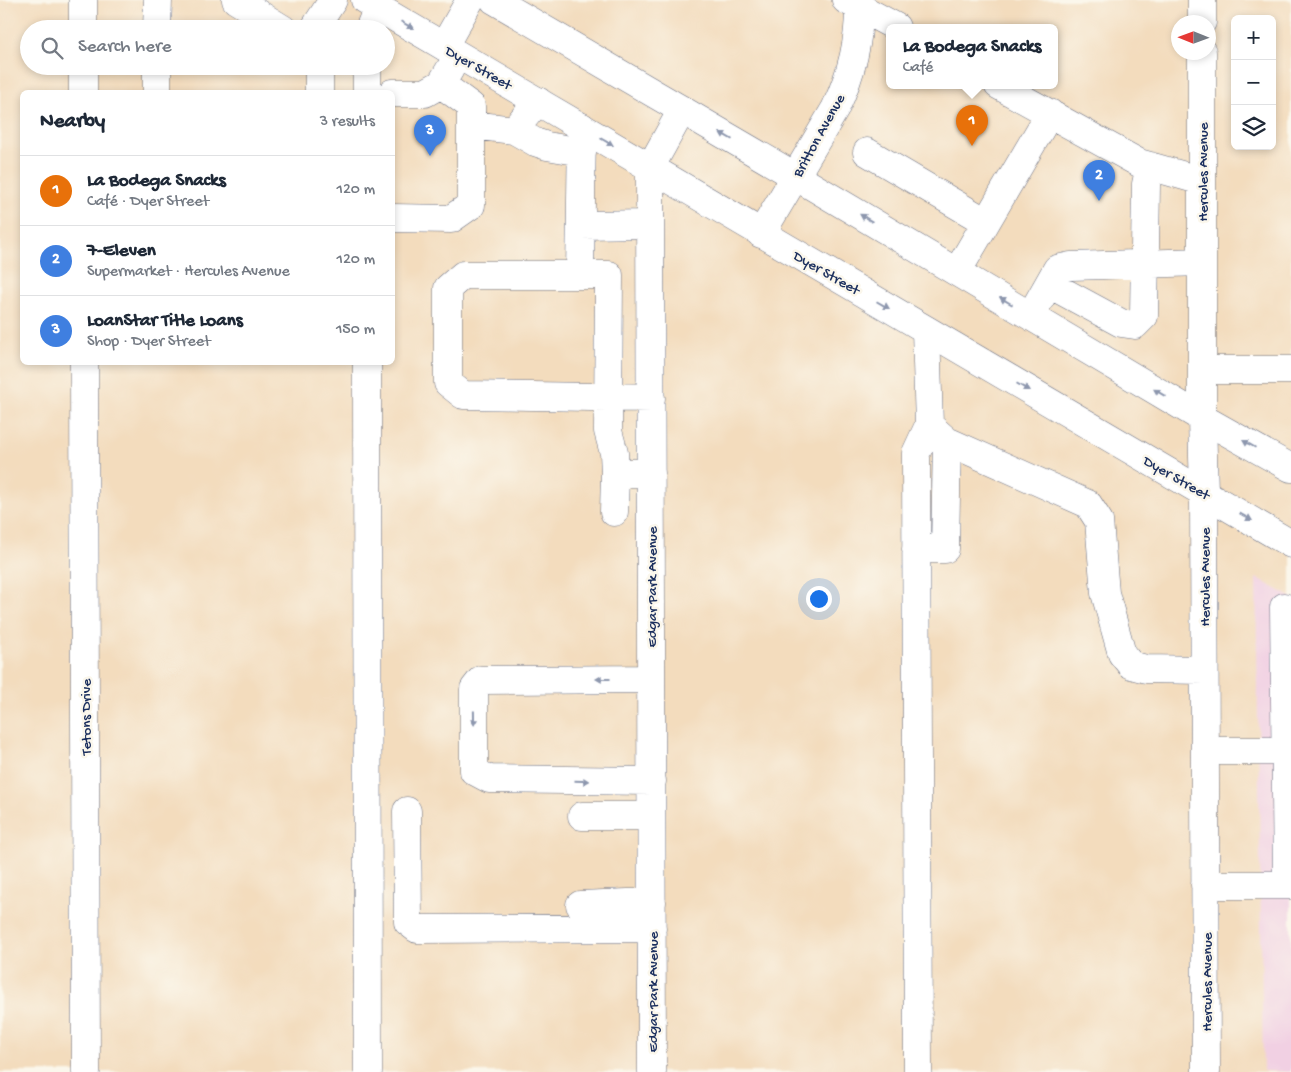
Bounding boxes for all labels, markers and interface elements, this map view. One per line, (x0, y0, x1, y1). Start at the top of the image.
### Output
north arrow (1171, 15, 1216, 60)
map controls (1231, 15, 1276, 150)
button: + (1231, 15, 1276, 60)
search box (20, 20, 395, 75)
one-way arrow (400, 20, 413, 29)
popup (886, 24, 1058, 89)
icon: search (38, 34, 66, 62)
text: Search here (78, 36, 172, 59)
text: La Bodega Snacks (903, 36, 1041, 59)
street label: Dyer Street (441, 42, 516, 96)
text: Café (903, 59, 933, 78)
button: − (1231, 60, 1276, 105)
street label: Britton Avenue (789, 91, 850, 181)
pin: 1 (956, 105, 988, 146)
button: layers (1231, 105, 1276, 150)
text: Nearby (40, 110, 105, 135)
text: 3 results (320, 113, 375, 132)
pin: 3 (414, 115, 446, 156)
street label: Hercules Avenue (1195, 122, 1213, 221)
one-way arrow (719, 131, 732, 140)
one-way arrow (601, 138, 614, 147)
pin: 2 (1083, 160, 1115, 201)
text: La Bodega Snacks (87, 170, 226, 193)
text: 1 (53, 181, 59, 200)
text: 120 m (336, 181, 375, 200)
text: Café · Dyer Street (87, 193, 209, 212)
one-way arrow (859, 213, 873, 222)
text: 7-Eleven (87, 240, 156, 263)
street label: Dyer Street (789, 247, 864, 301)
text: 2 (52, 251, 60, 270)
text: 120 m (336, 251, 375, 270)
text: Supermarket · Hercules Avenue (87, 263, 290, 282)
one-way arrow (999, 296, 1012, 305)
one-way arrow (876, 300, 889, 309)
text: LoanStar Title Loans (87, 310, 243, 333)
text: 3 (52, 321, 60, 340)
text: 150 m (336, 321, 375, 340)
text: Shop · Dyer Street (87, 333, 210, 352)
one-way arrow (1017, 382, 1030, 391)
one-way arrow (1154, 388, 1167, 397)
one-way arrow (1242, 440, 1255, 449)
street label: Dyer Street (1139, 452, 1214, 506)
one-way arrow (1240, 513, 1253, 522)
street label: Edgar Park Avenue (644, 526, 662, 648)
street label: Hercules Avenue (1197, 527, 1215, 626)
your location (806, 586, 832, 612)
one-way arrow (594, 675, 610, 683)
street label: Tetons Drive (78, 679, 96, 756)
one-way arrow (470, 711, 478, 727)
one-way arrow (574, 777, 590, 785)
street label: Edgar Park Avenue (645, 931, 663, 1053)
street label: Hercules Avenue (1199, 932, 1217, 1031)

